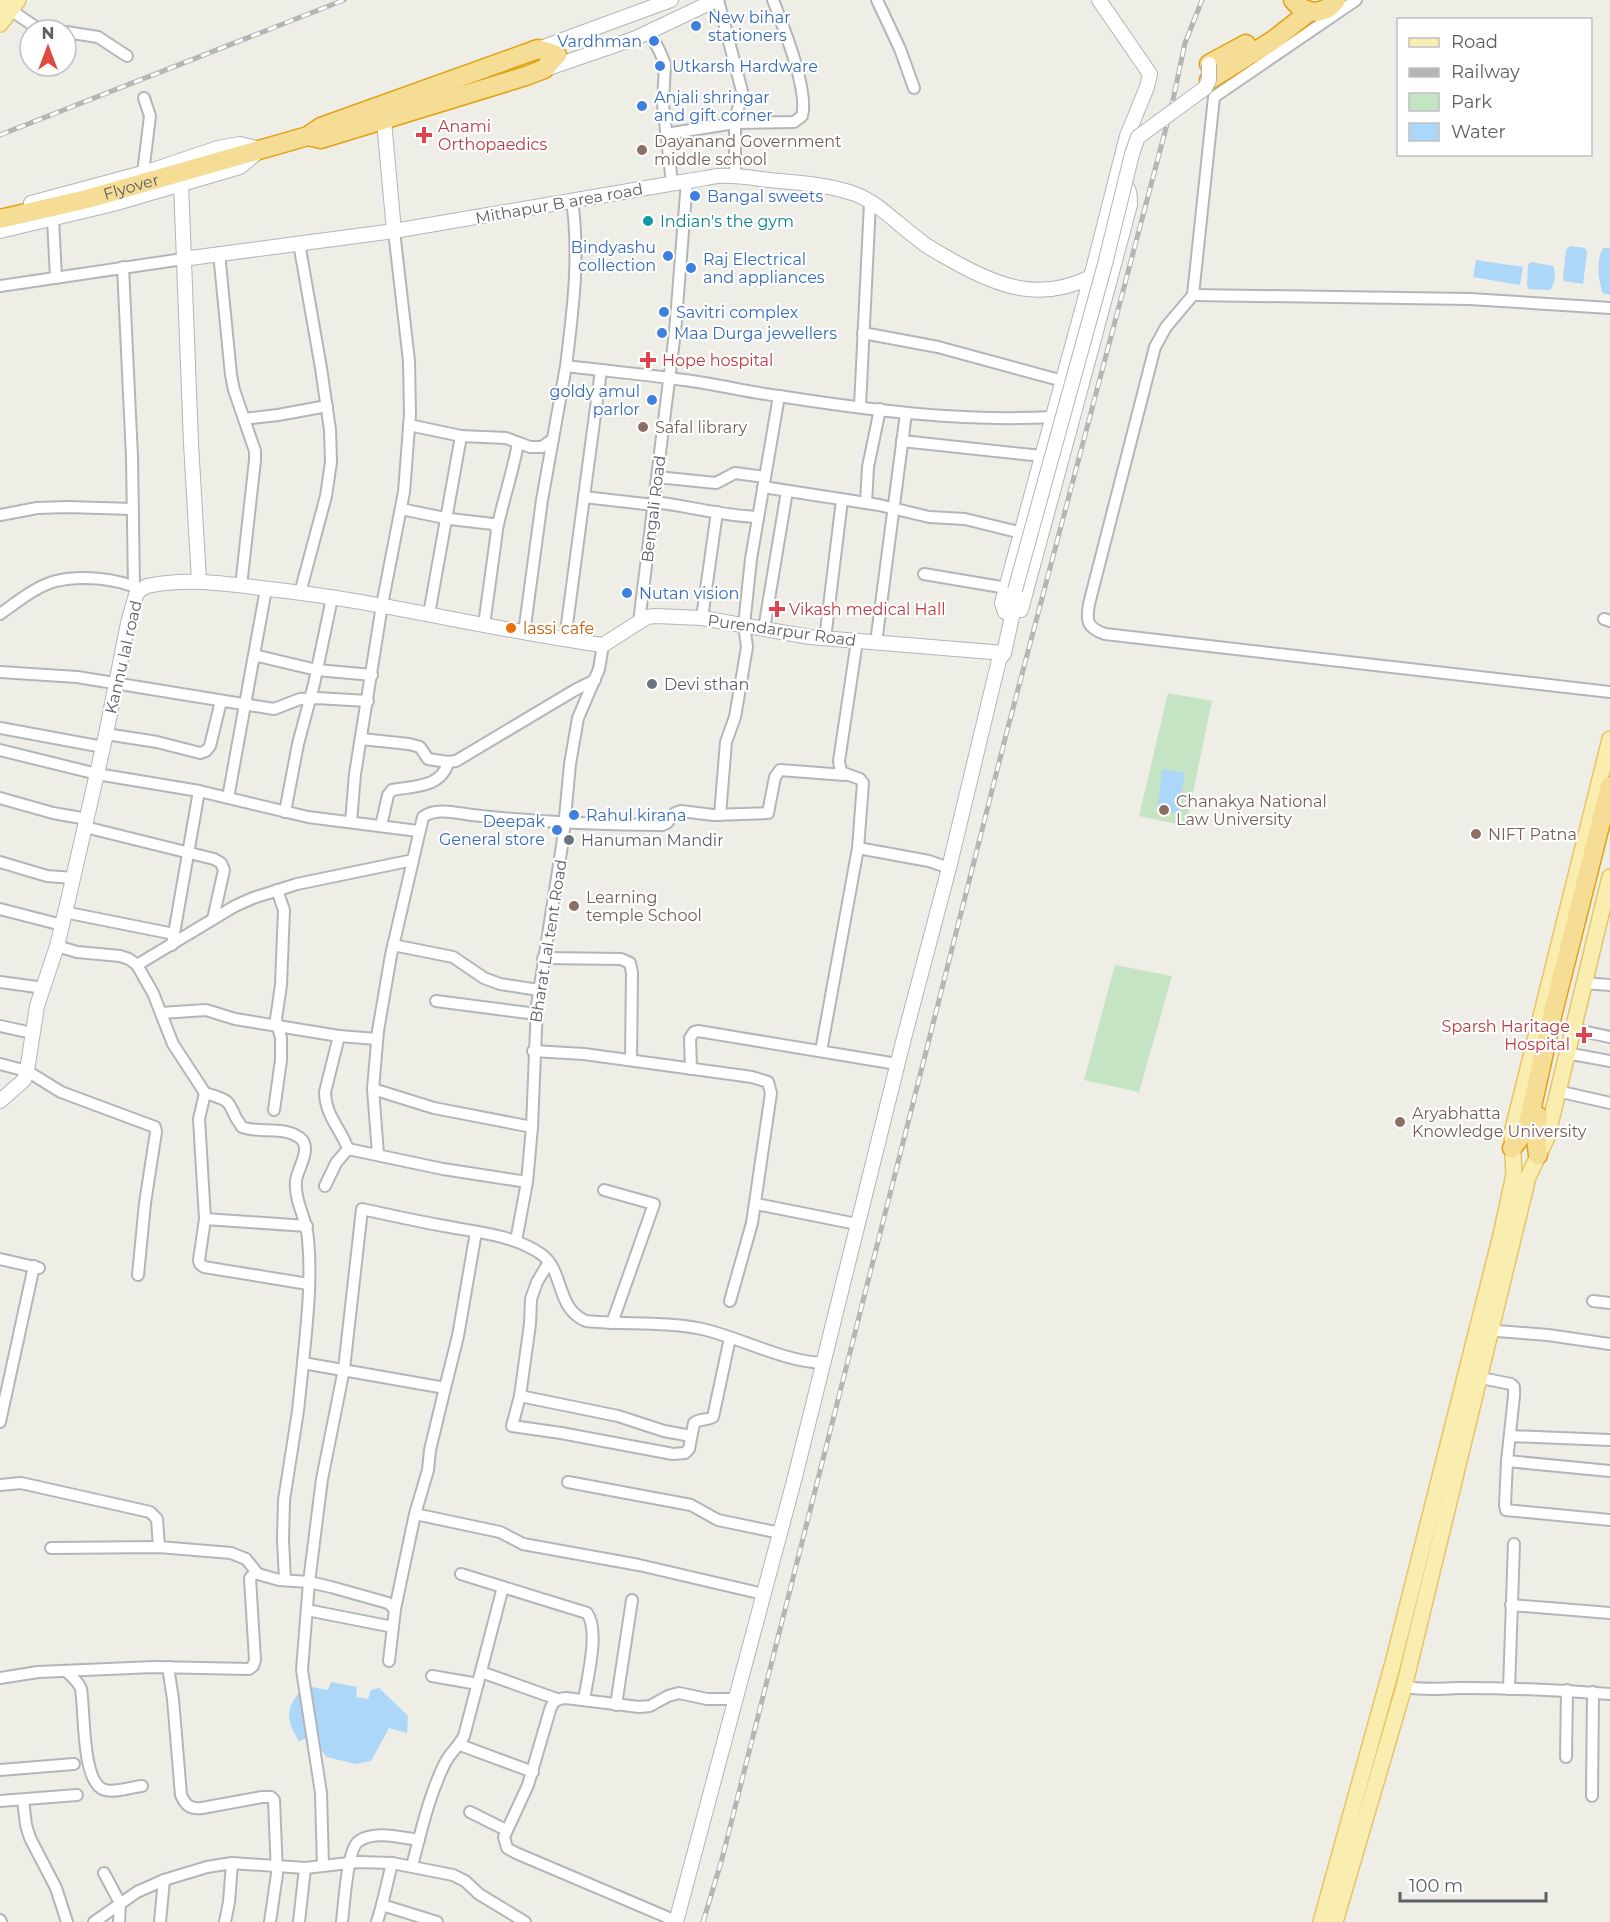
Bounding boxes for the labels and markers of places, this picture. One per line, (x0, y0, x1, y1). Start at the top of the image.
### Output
place label: New bihar stationers (708, 8, 791, 45)
marker: New bihar stationers (689, 19, 703, 33)
place label: Vardhman (557, 32, 642, 51)
marker: Vardhman (647, 34, 661, 48)
place label: Utkarsh Hardware (672, 57, 818, 76)
marker: Utkarsh Hardware (653, 59, 667, 73)
place label: Anjali shringar and gift corner (654, 88, 773, 125)
marker: Anjali shringar and gift corner (635, 99, 649, 113)
place label: Anami Orthopaedics (438, 117, 547, 154)
marker: Anami Orthopaedics (415, 126, 433, 144)
place label: Dayanand Government middle school (654, 132, 842, 169)
marker: Dayanand Government middle school (635, 143, 649, 157)
place label: Bangal sweets (707, 187, 824, 206)
marker: Bangal sweets (688, 189, 702, 203)
place label: Indian's the gym (660, 212, 794, 231)
marker: Indian's the gym (641, 214, 655, 228)
place label: Bindyashu collection (571, 238, 656, 275)
marker: Bindyashu collection (661, 249, 675, 263)
place label: Raj Electrical and appliances (703, 250, 825, 287)
marker: Raj Electrical and appliances (684, 261, 698, 275)
place label: Savitri complex (676, 303, 799, 322)
marker: Savitri complex (657, 305, 671, 319)
place label: Maa Durga jewellers (674, 324, 837, 343)
marker: Maa Durga jewellers (655, 326, 669, 340)
marker: Hope hospital (639, 351, 657, 369)
place label: Hope hospital (662, 351, 773, 370)
place label: goldy amul parlor (550, 382, 640, 419)
marker: goldy amul parlor (645, 393, 659, 407)
place label: Safal library (655, 418, 747, 437)
marker: Safal library (636, 420, 650, 434)
place label: Nutan vision (639, 584, 739, 603)
marker: Nutan vision (620, 586, 634, 600)
place label: Vikash medical Hall (789, 600, 946, 619)
marker: Vikash medical Hall (770, 602, 784, 616)
place label: lassi cafe (523, 619, 594, 638)
marker: lassi cafe (504, 621, 518, 635)
place label: Devi sthan (664, 675, 749, 694)
marker: Devi sthan (645, 677, 659, 691)
place label: Chanakya National Law University (1176, 792, 1327, 829)
marker: Chanakya National Law University (1157, 803, 1171, 817)
place label: Rahul kirana (586, 806, 686, 825)
marker: Rahul kirana (567, 808, 581, 822)
place label: Deepak General store (439, 812, 545, 849)
marker: Deepak General store (550, 823, 564, 837)
place label: NIFT Patna (1488, 825, 1577, 844)
marker: NIFT Patna (1469, 827, 1483, 841)
place label: Hanuman Mandir (581, 831, 724, 850)
marker: Hanuman Mandir (562, 833, 576, 847)
place label: Learning temple School (586, 888, 702, 925)
marker: Learning temple School (567, 899, 581, 913)
place label: Sparsh Haritage Hospital (1442, 1017, 1570, 1054)
marker: Sparsh Haritage Hospital (1575, 1026, 1593, 1044)
place label: Aryabhatta Knowledge University (1412, 1104, 1587, 1141)
marker: Aryabhatta Knowledge University (1393, 1115, 1407, 1129)

